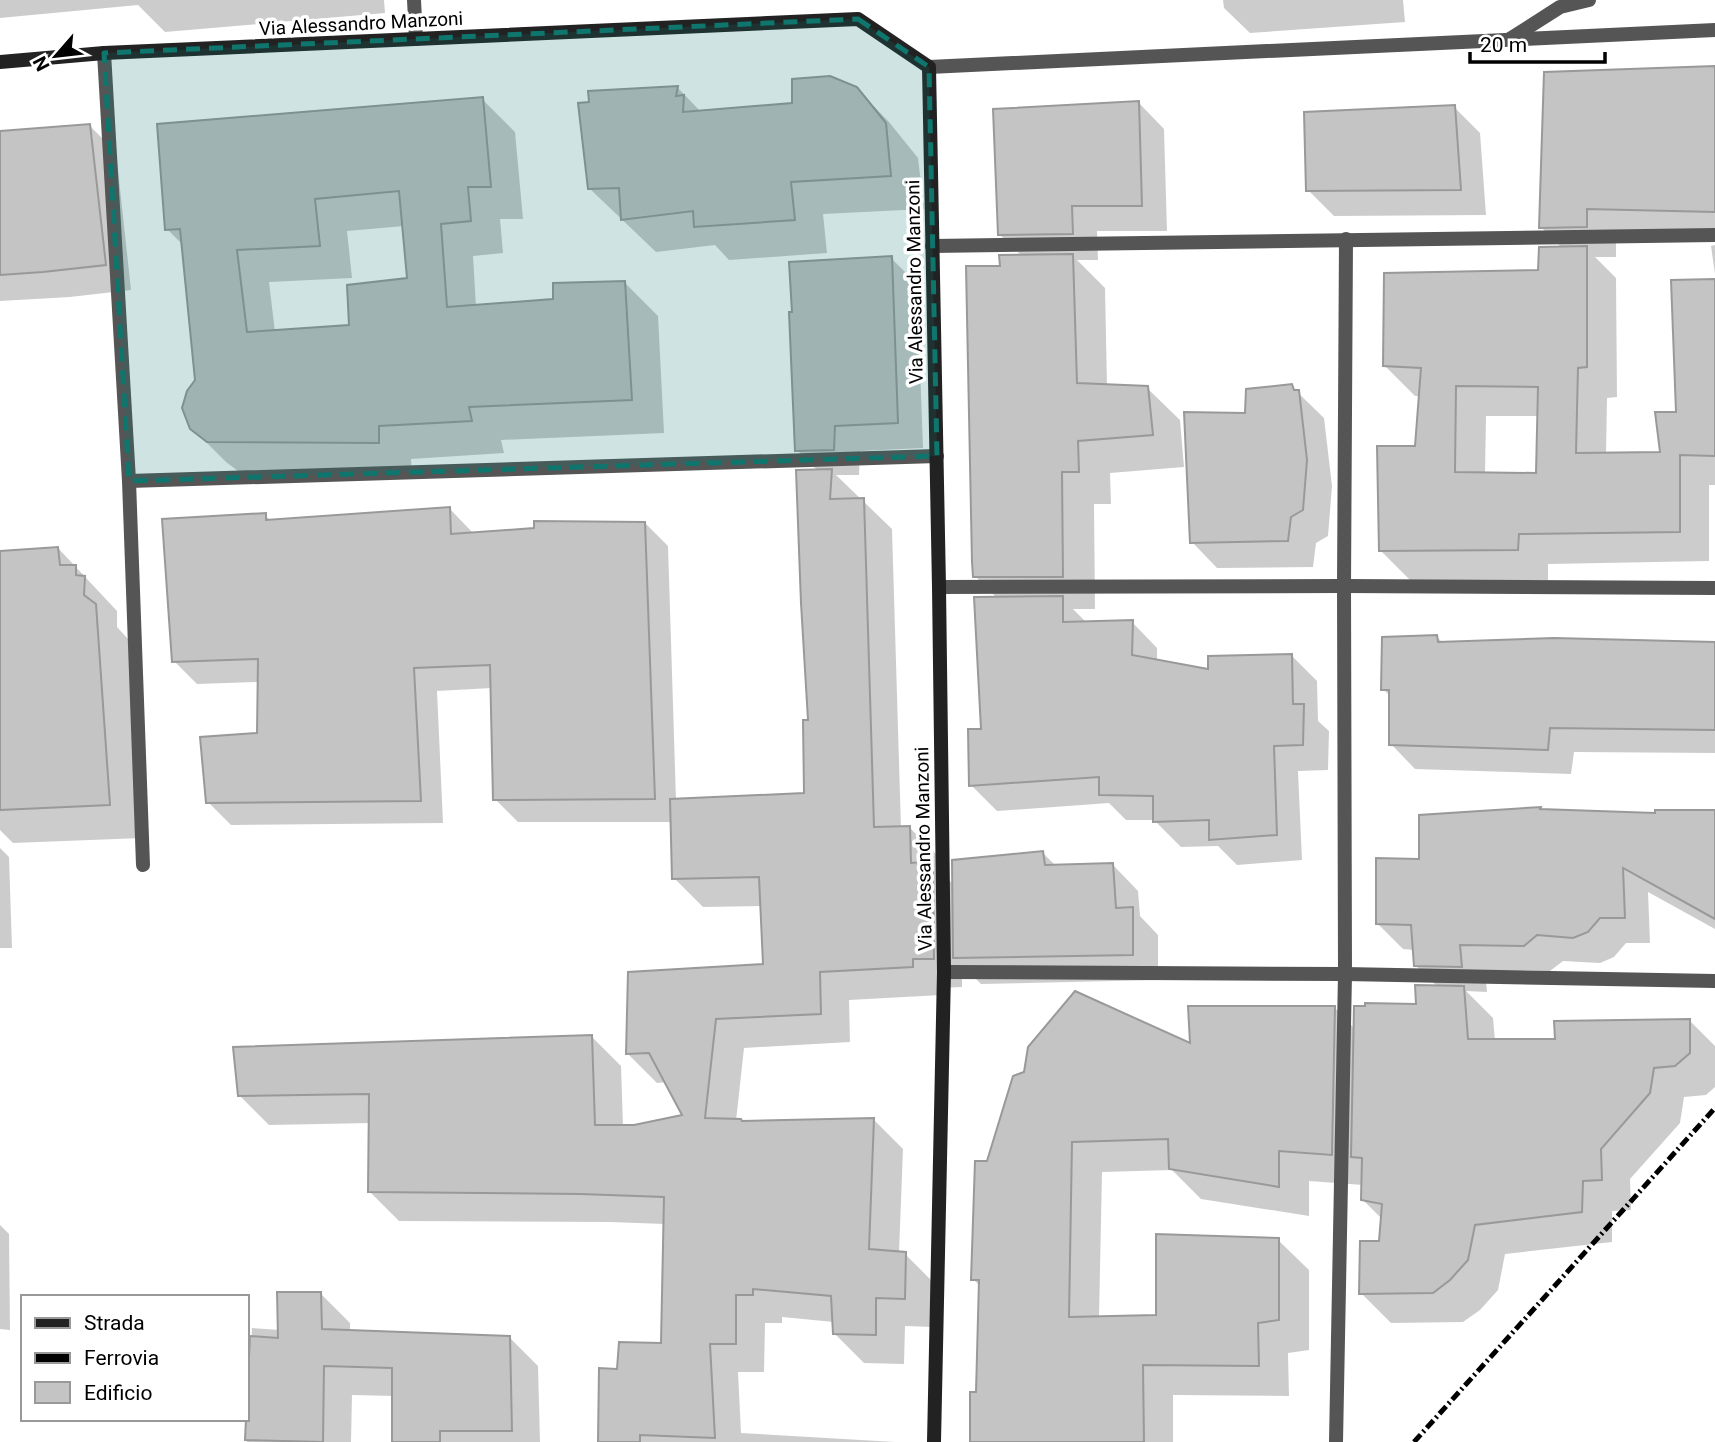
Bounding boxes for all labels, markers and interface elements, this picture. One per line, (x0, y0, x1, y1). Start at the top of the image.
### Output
street label: Via Alessandro Manzoni (258, 7, 464, 40)
north arrow (21, 21, 91, 91)
scale bar (1470, 21, 1605, 65)
text: 20 m (1480, 33, 1527, 57)
text: N (28, 52, 55, 75)
street label: Via Alessandro Manzoni (901, 180, 928, 384)
street label: Via Alessandro Manzoni (910, 747, 937, 951)
legend (21, 1295, 248, 1421)
text: Strada (84, 1311, 145, 1335)
text: Ferrovia (84, 1346, 159, 1370)
text: Edificio (84, 1381, 152, 1405)

